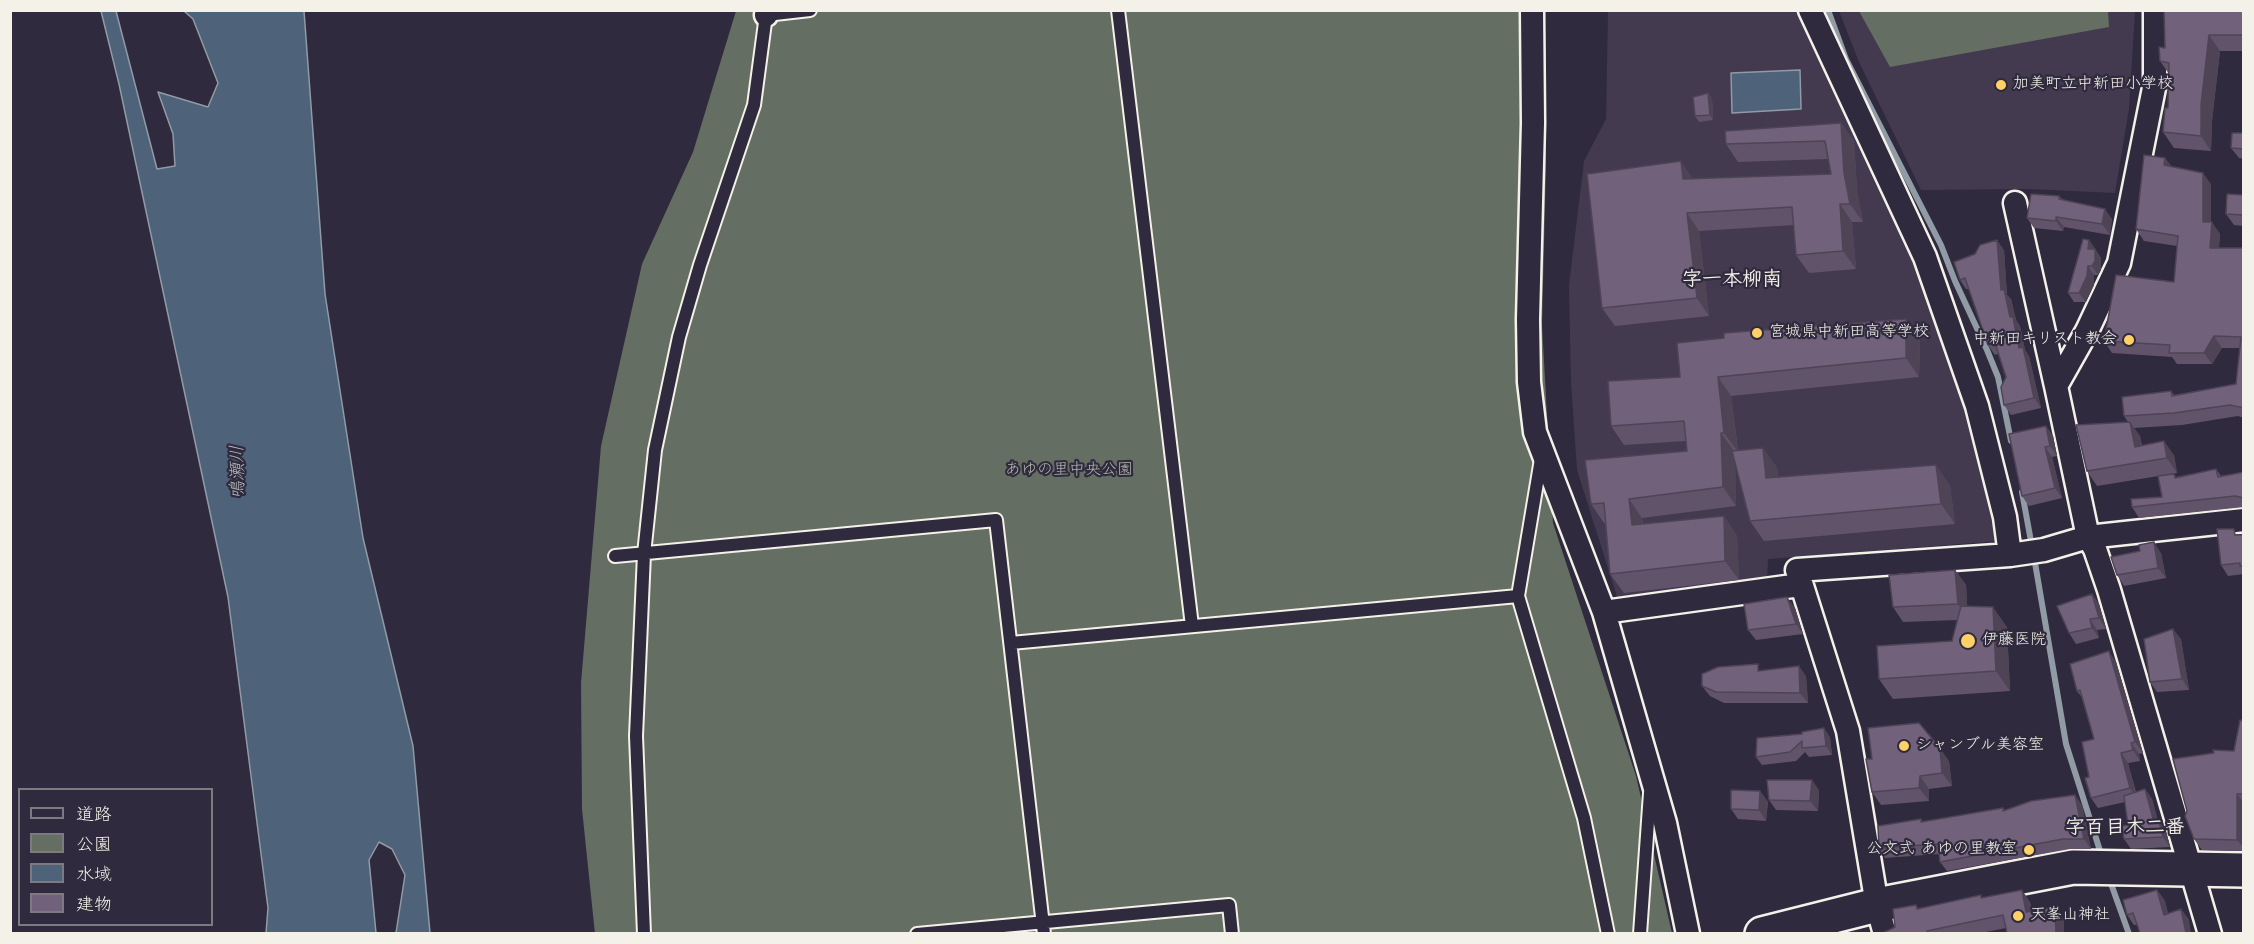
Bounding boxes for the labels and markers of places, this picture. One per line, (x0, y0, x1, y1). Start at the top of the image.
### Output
place label: 加美町立中新田小学校 (2013, 75, 2173, 95)
marker: 加美町立中新田小学校 (1994, 78, 2008, 92)
place label: 宮城県中新田高等学校 (1769, 323, 1929, 343)
marker: 宮城県中新田高等学校 (1750, 326, 1764, 340)
place label: 中新田キリスト教会 (1973, 330, 2117, 350)
marker: 中新田キリスト教会 (2122, 333, 2136, 347)
place label: 伊藤医院 (1982, 631, 2046, 651)
marker: 伊藤医院 (1959, 632, 1977, 650)
place label: シャンブル美容室 (1916, 736, 2044, 756)
marker: シャンブル美容室 (1897, 739, 1911, 753)
place label: 公文式 あゆの里教室 (1867, 840, 2017, 860)
marker: 公文式 あゆの里教室 (2022, 843, 2036, 857)
place label: 天峯山神社 (2030, 906, 2110, 926)
marker: 天峯山神社 (2011, 909, 2025, 923)

